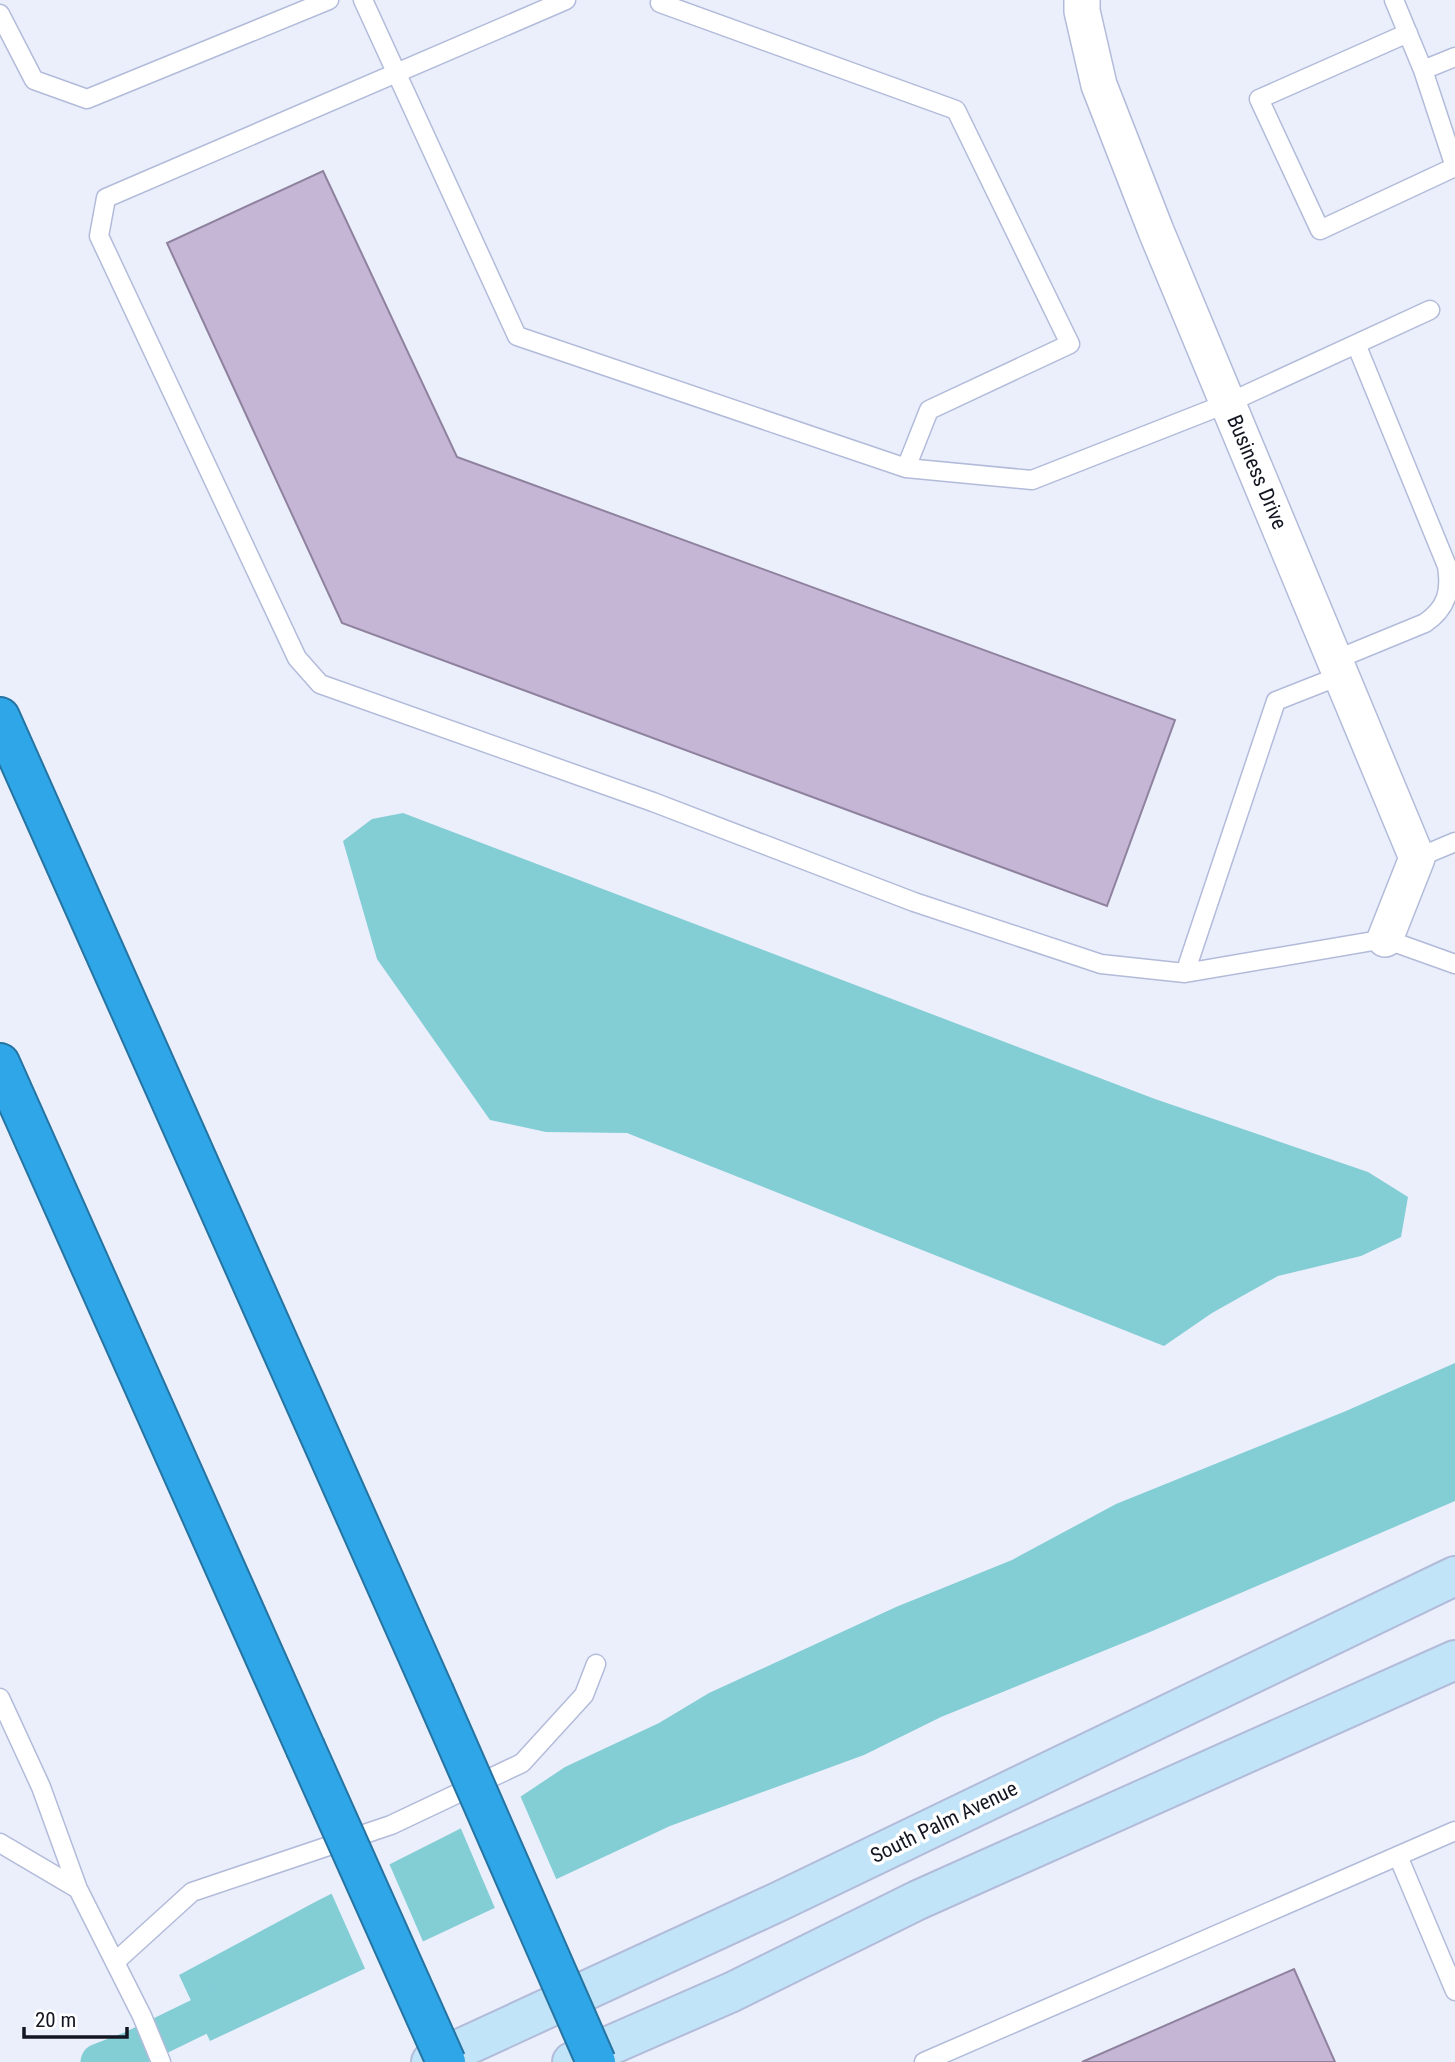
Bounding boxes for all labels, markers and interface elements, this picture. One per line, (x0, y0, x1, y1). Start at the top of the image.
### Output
street label: Business Drive (1222, 411, 1292, 533)
street label: South Palm Avenue (867, 1776, 1021, 1868)
scale bar (24, 1996, 128, 2040)
text: 20 m (35, 2008, 76, 2032)

